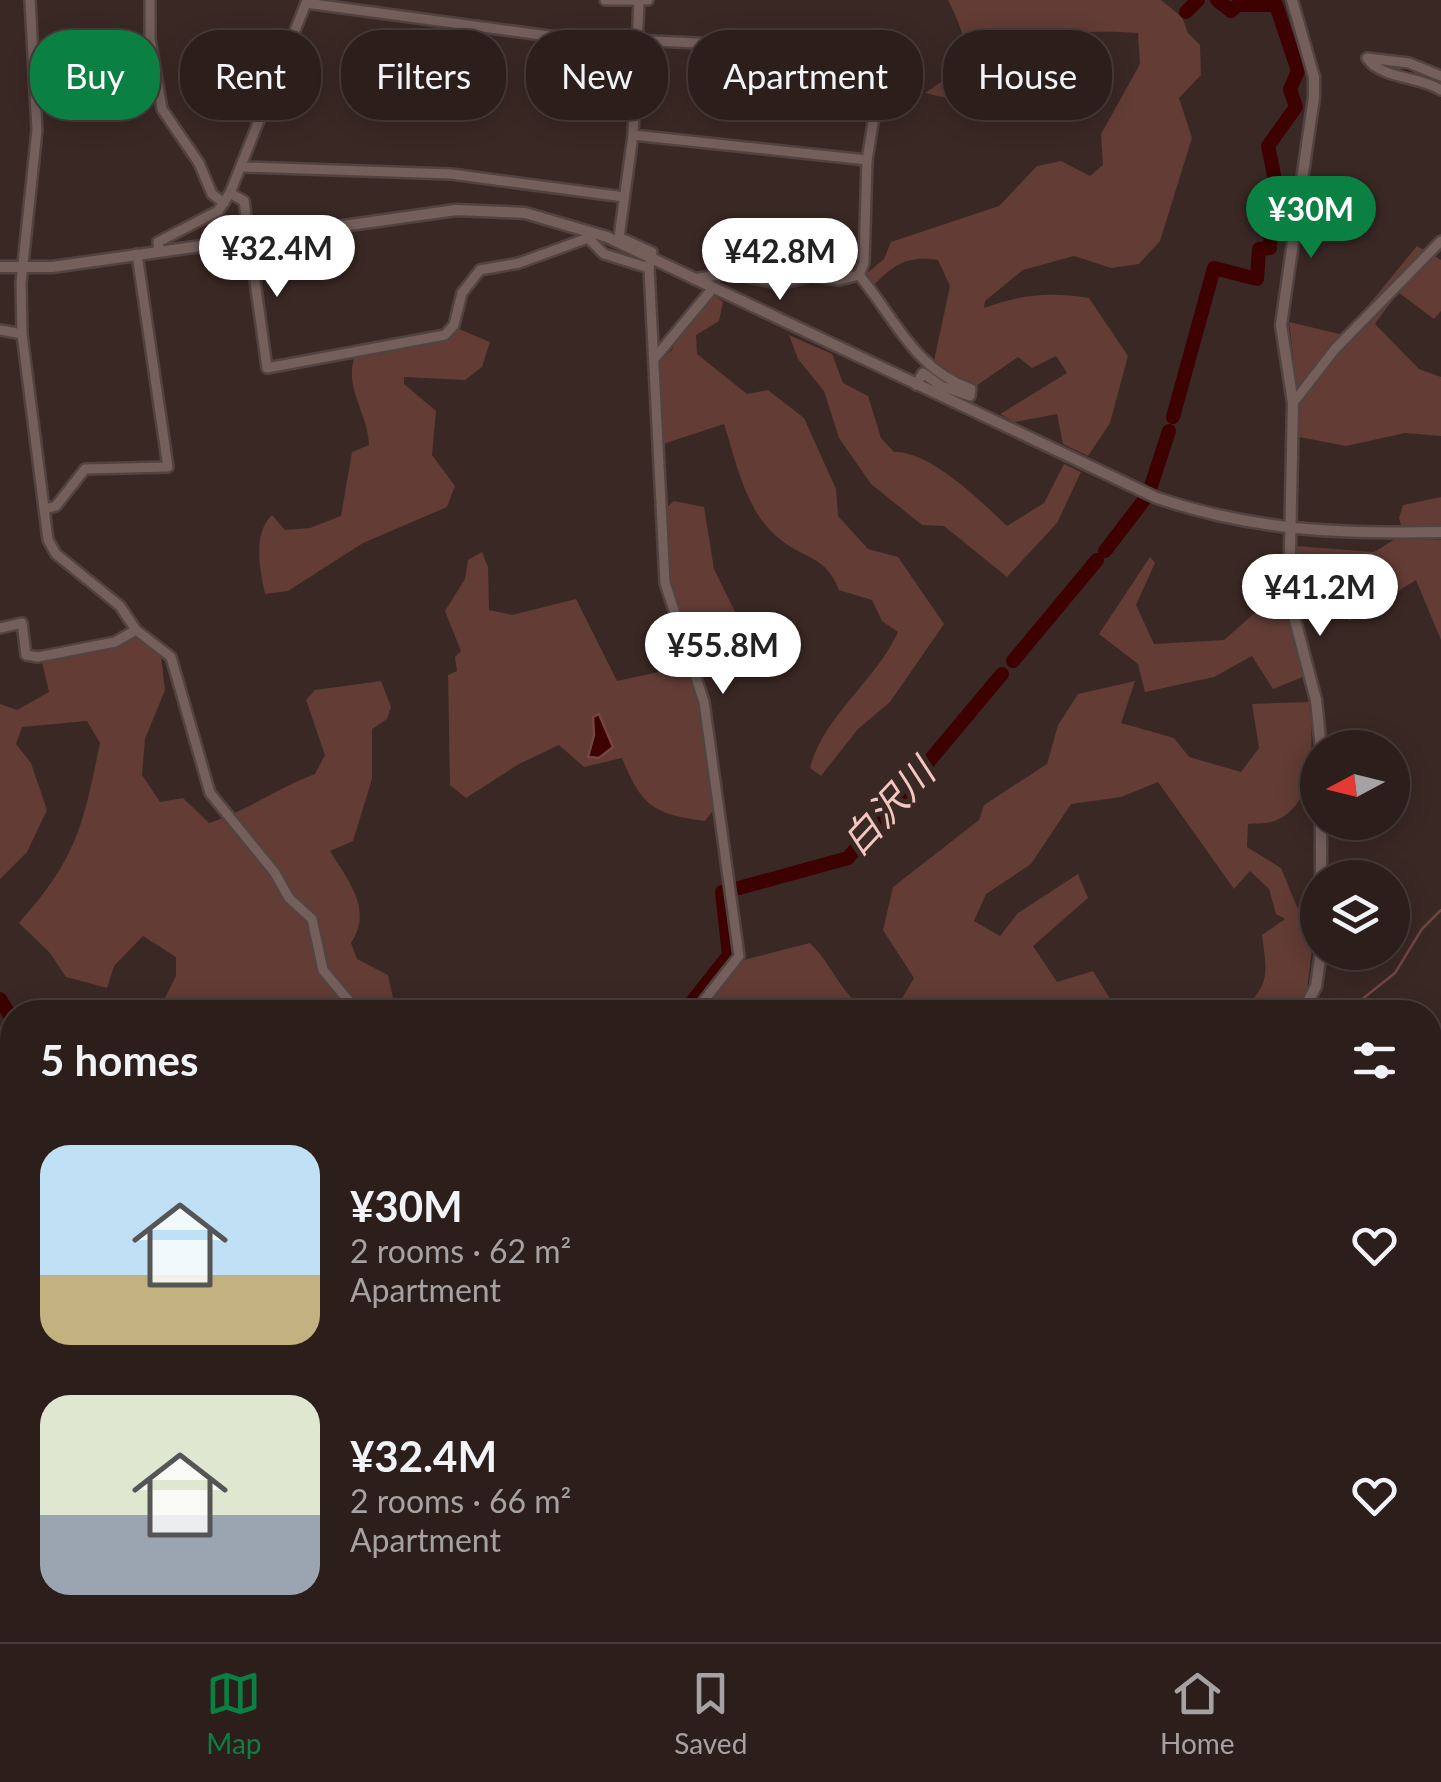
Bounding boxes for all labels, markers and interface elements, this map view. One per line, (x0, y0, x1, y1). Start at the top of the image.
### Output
chip: Buy (30, 30, 160, 120)
chip: Rent (180, 30, 321, 120)
chip: Filters (341, 30, 506, 120)
chip: New (526, 30, 668, 120)
chip: Apartment (688, 30, 923, 120)
chip: House (943, 30, 1112, 120)
pin: ¥30M (1252, 176, 1370, 261)
text: ¥30M (1268, 189, 1354, 228)
pin: ¥32.4M (196, 215, 358, 300)
pin: ¥42.8M (699, 218, 861, 303)
text: ¥32.4M (221, 228, 333, 267)
text: ¥42.8M (724, 231, 836, 270)
pin: ¥41.2M (1239, 554, 1401, 639)
text: ¥41.2M (1264, 567, 1376, 606)
pin: ¥55.8M (642, 612, 804, 697)
text: ¥55.8M (667, 625, 779, 664)
north arrow (1300, 730, 1410, 840)
map controls (1300, 730, 1410, 970)
water label: 白沢川 (831, 746, 945, 863)
button: layers (1300, 860, 1410, 970)
icon: filters (1347, 1033, 1402, 1088)
text: 5 homes (40, 1035, 198, 1085)
text: ¥30M (350, 1181, 463, 1231)
icon: home (120, 1185, 240, 1305)
icon: heart (1347, 1218, 1402, 1273)
text: 2 rooms · 62 m² (350, 1231, 571, 1270)
text: Apartment (350, 1270, 501, 1309)
text: ¥32.4M (350, 1431, 497, 1481)
icon: home (120, 1435, 240, 1555)
icon: heart (1347, 1468, 1402, 1523)
text: 2 rooms · 66 m² (350, 1481, 571, 1520)
text: Apartment (350, 1520, 501, 1559)
tab: Map (206, 1666, 262, 1760)
tab: Saved (674, 1666, 747, 1760)
tab: Home (1160, 1666, 1235, 1760)

